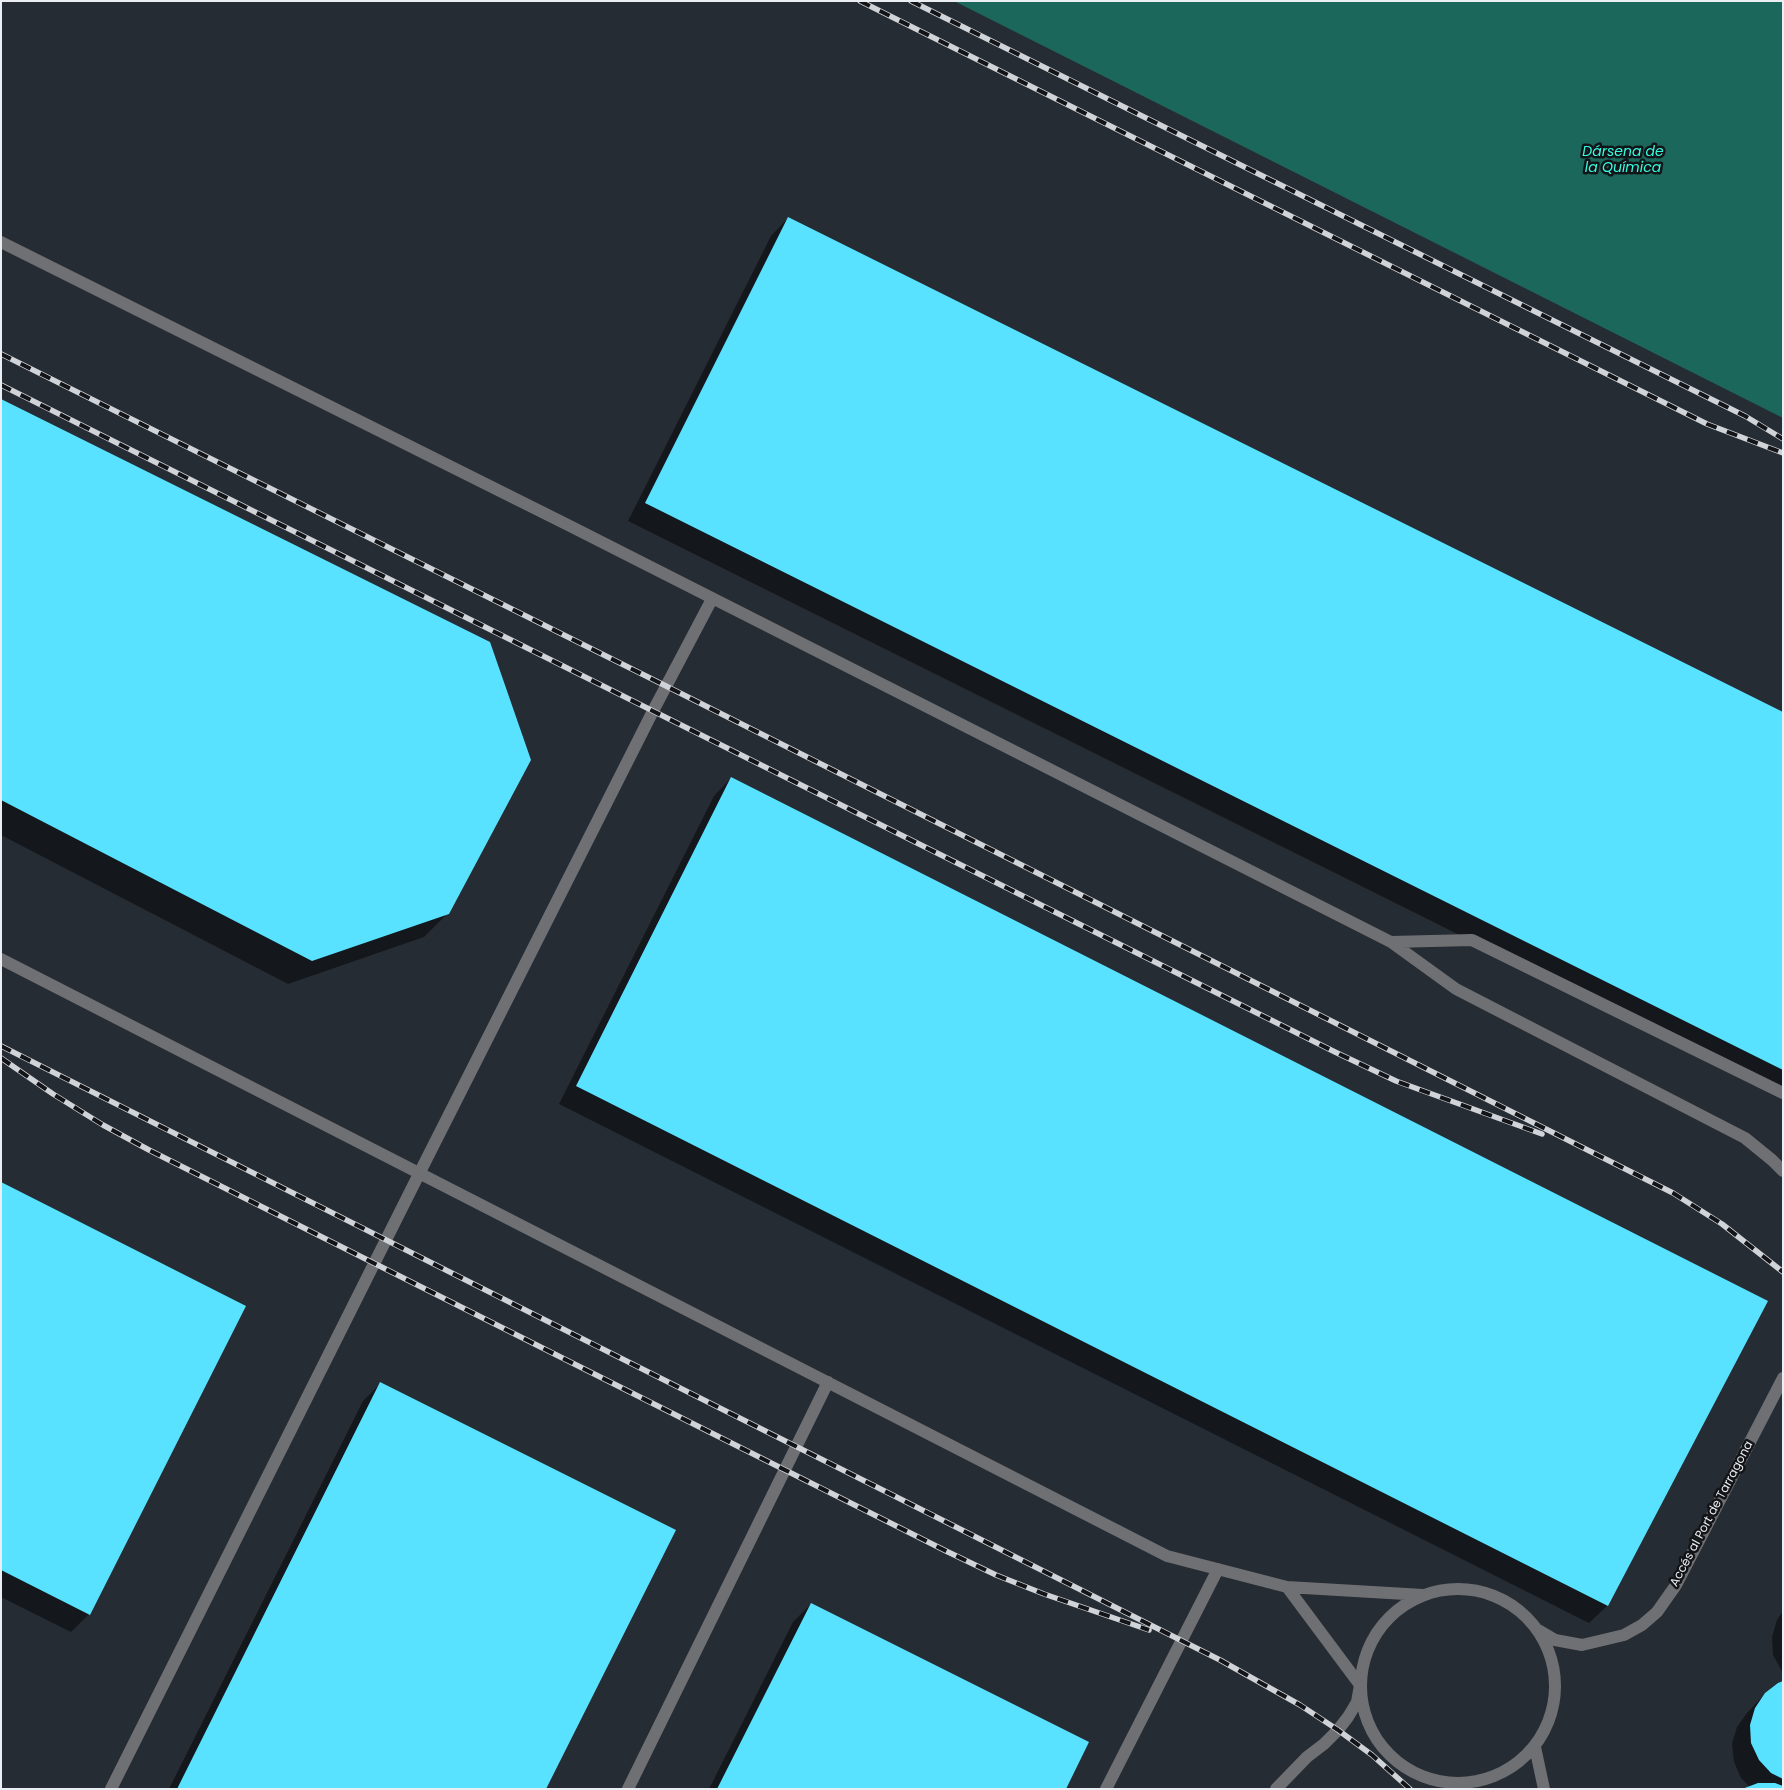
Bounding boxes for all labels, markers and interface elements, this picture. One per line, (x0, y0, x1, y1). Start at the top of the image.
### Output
water label: Dársena de la Química (1582, 144, 1664, 176)
street label: Accés al Port de Tarragona (1667, 1439, 1757, 1589)

